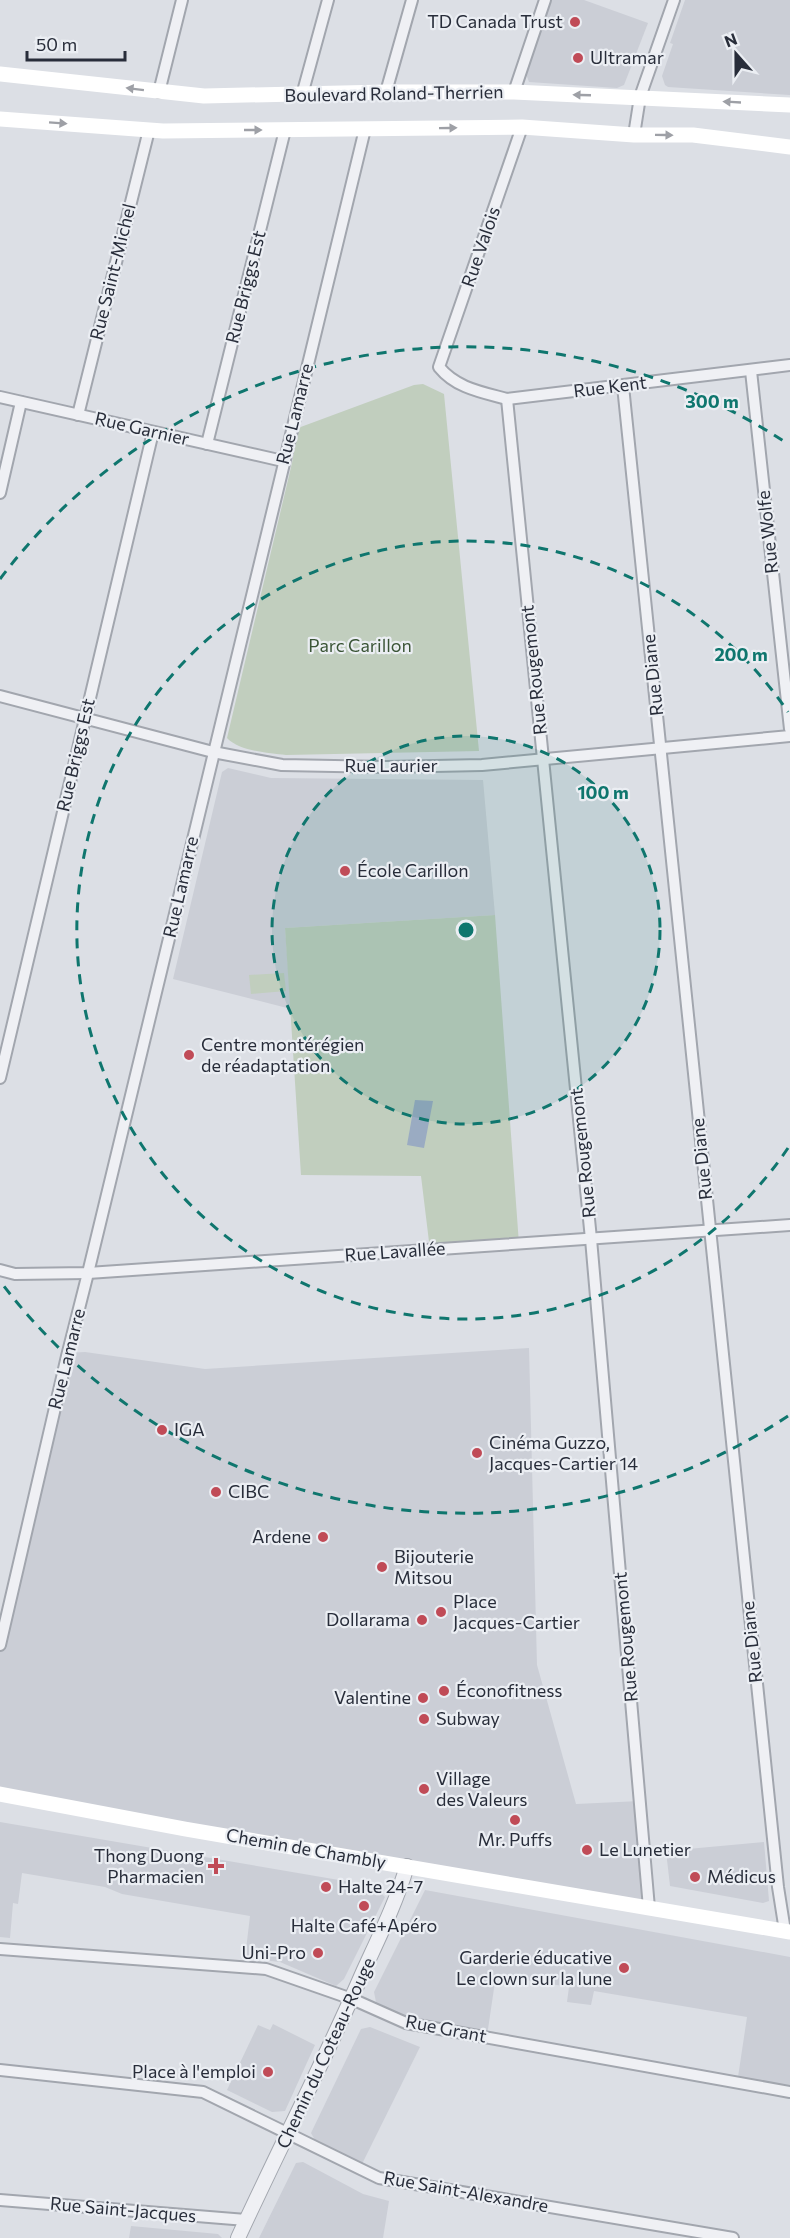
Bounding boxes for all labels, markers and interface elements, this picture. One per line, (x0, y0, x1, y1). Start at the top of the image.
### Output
place label: TD Canada Trust (427, 10, 563, 32)
marker: TD Canada Trust (568, 15, 582, 29)
scale bar (27, 24, 124, 62)
north arrow (706, 24, 766, 84)
text: N (721, 29, 739, 51)
text: 50 m (36, 33, 77, 55)
place label: Ultramar (590, 46, 664, 68)
marker: Ultramar (571, 51, 585, 65)
street label: Boulevard Roland-Therrien (284, 80, 504, 106)
one-way arrow (126, 85, 145, 94)
one-way arrow (572, 90, 591, 99)
one-way arrow (722, 97, 741, 106)
one-way arrow (49, 119, 68, 128)
one-way arrow (439, 123, 458, 133)
one-way arrow (244, 125, 263, 135)
one-way arrow (654, 130, 673, 140)
street label: Rue Saint-Michel (84, 201, 140, 342)
street label: Rue Valois (456, 203, 504, 290)
street label: Rue Briggs Est (220, 228, 270, 346)
street label: Rue Lamarre (271, 361, 317, 467)
street label: Rue Kent (572, 371, 648, 401)
text: 300 m (685, 390, 739, 412)
street label: Rue Garnier (93, 406, 192, 450)
street label: Rue Wolfe (752, 489, 782, 575)
street label: Rue Rougemont (515, 604, 551, 736)
street label: Rue Diane (637, 633, 667, 717)
park label: Parc Carillon (308, 634, 412, 656)
text: 200 m (714, 643, 768, 665)
street label: Rue Briggs Est (51, 696, 99, 814)
street label: Rue Laurier (344, 754, 438, 776)
text: 100 m (577, 781, 629, 803)
street label: Rue Lamarre (158, 834, 202, 940)
place label: École Carillon (357, 859, 469, 881)
marker: École Carillon (338, 864, 352, 878)
centre of rings (456, 920, 476, 940)
place label: Centre montérégien de réadaptation (201, 1033, 364, 1076)
marker: Centre montérégien de réadaptation (182, 1048, 196, 1062)
street label: Rue Rougemont (564, 1087, 600, 1219)
street label: Rue Diane (686, 1117, 716, 1201)
street label: Rue Lavallée (344, 1237, 446, 1266)
street label: Rue Lamarre (43, 1306, 89, 1412)
place label: IGA (174, 1418, 205, 1440)
marker: IGA (155, 1423, 169, 1437)
place label: Cinéma Guzzo, Jacques-Cartier 14 (489, 1431, 638, 1474)
marker: Cinéma Guzzo, Jacques-Cartier 14 (470, 1446, 484, 1460)
place label: CIBC (228, 1480, 269, 1502)
marker: CIBC (209, 1485, 223, 1499)
place label: Ardene (252, 1525, 311, 1547)
marker: Ardene (316, 1530, 330, 1544)
place label: Bijouterie Mitsou (394, 1545, 474, 1588)
marker: Bijouterie Mitsou (375, 1560, 389, 1574)
street label: Rue Rougemont (608, 1571, 642, 1703)
place label: Place Jacques-Cartier (453, 1590, 580, 1633)
street label: Rue Diane (736, 1600, 766, 1684)
marker: Place Jacques-Cartier (434, 1605, 448, 1619)
place label: Dollarama (326, 1608, 410, 1630)
marker: Dollarama (415, 1613, 429, 1627)
place label: Éconofitness (456, 1679, 563, 1701)
marker: Éconofitness (437, 1684, 451, 1698)
place label: Valentine (334, 1686, 411, 1708)
marker: Valentine (416, 1691, 430, 1705)
place label: Subway (436, 1707, 500, 1729)
marker: Subway (417, 1712, 431, 1726)
place label: Village des Valeurs (436, 1767, 528, 1810)
marker: Village des Valeurs (417, 1782, 431, 1796)
marker: Mr. Puffs (508, 1813, 522, 1827)
street label: Chemin de Chambly (225, 1823, 388, 1873)
place label: Mr. Puffs (478, 1828, 552, 1850)
place label: Le Lunetier (599, 1838, 691, 1860)
marker: Le Lunetier (580, 1843, 594, 1857)
place label: Thong Duong Pharmacien (94, 1844, 204, 1887)
marker: Thong Duong Pharmacien (209, 1859, 223, 1873)
place label: Médicus (707, 1865, 776, 1887)
marker: Médicus (688, 1870, 702, 1884)
place label: Halte 24-7 (338, 1875, 423, 1897)
marker: Halte 24-7 (319, 1880, 333, 1894)
marker: Halte Café+Apéro (357, 1899, 371, 1913)
place label: Halte Café+Apéro (291, 1914, 437, 1936)
place label: Uni-Pro (241, 1941, 306, 1963)
marker: Uni-Pro (311, 1946, 325, 1960)
place label: Garderie éducative Le clown sur la lune (456, 1946, 612, 1989)
street label: Chemin du Coteau-Rouge (271, 1954, 379, 2152)
marker: Garderie éducative Le clown sur la lune (617, 1961, 631, 1975)
street label: Rue Grant (404, 2009, 489, 2047)
place label: Place à l'emploi (132, 2060, 256, 2082)
marker: Place à l'emploi (261, 2065, 275, 2079)
street label: Rue Saint-Alexandre (382, 2166, 550, 2216)
street label: Rue Saint-Jacques (49, 2192, 197, 2226)

